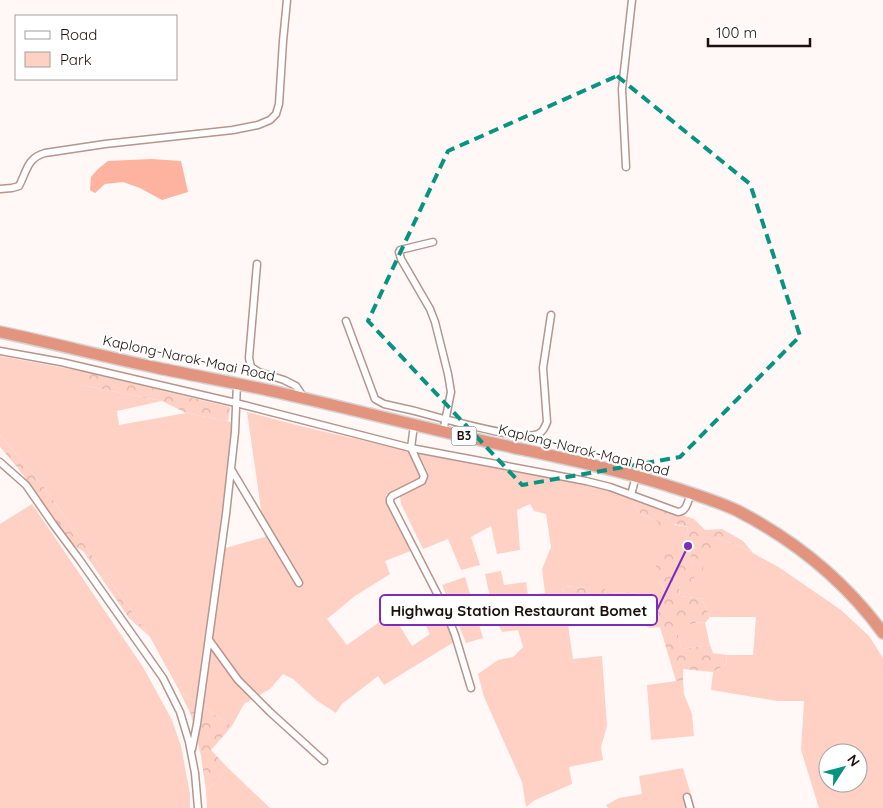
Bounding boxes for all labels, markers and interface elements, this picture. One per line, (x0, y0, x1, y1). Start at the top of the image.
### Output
legend (15, 15, 178, 80)
scale bar (708, 15, 810, 47)
text: 100 m (716, 23, 757, 42)
text: Road (60, 25, 97, 44)
text: Park (60, 50, 92, 69)
street label: Kaplong-Narok-Maai Road (101, 331, 277, 385)
street label: Kaplong-Narok-Maai Road (497, 420, 671, 480)
road number: B3 (452, 426, 476, 446)
callout: Highway Station Restaurant Bomet (380, 595, 657, 625)
text: Highway Station Restaurant Bomet (391, 601, 647, 620)
north arrow (818, 743, 868, 793)
text: N (843, 751, 864, 770)

